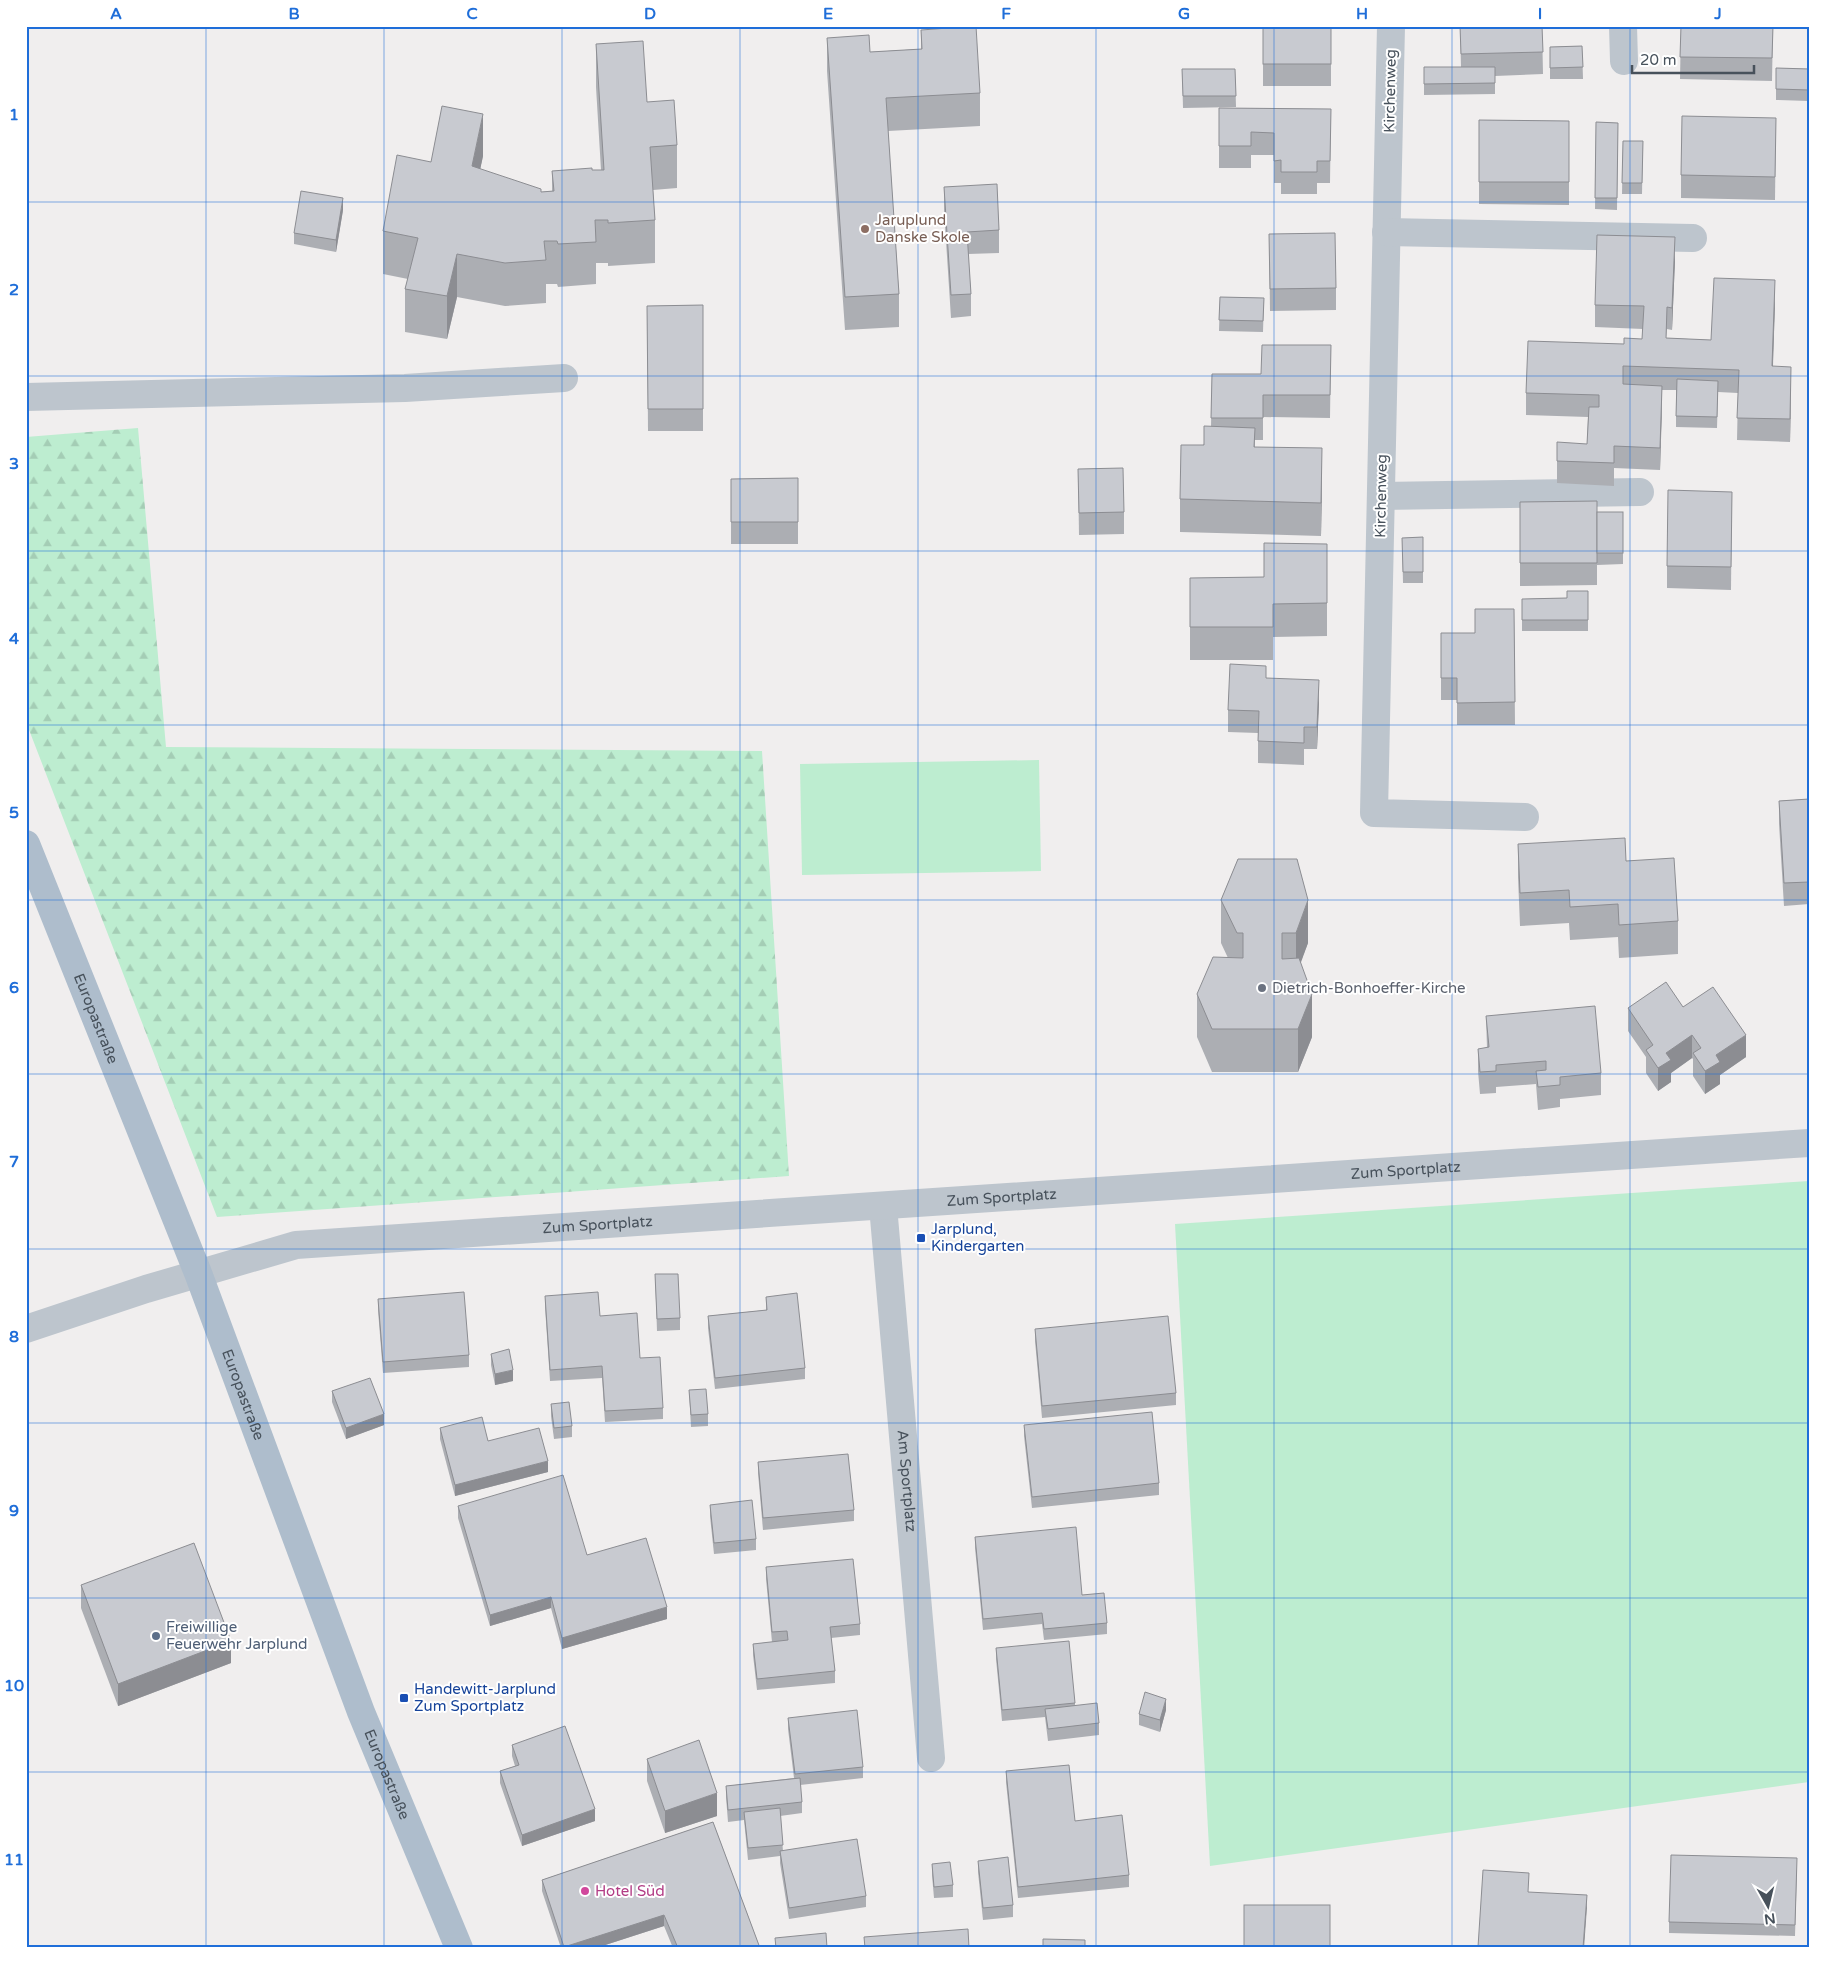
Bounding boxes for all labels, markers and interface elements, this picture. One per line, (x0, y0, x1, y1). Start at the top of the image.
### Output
text: A (110, 4, 122, 24)
text: B (288, 4, 300, 24)
text: C (466, 4, 478, 24)
text: D (644, 4, 656, 24)
text: E (823, 4, 833, 24)
text: F (1001, 4, 1011, 24)
text: G (1178, 4, 1190, 24)
text: H (1356, 4, 1368, 24)
text: I (1538, 4, 1542, 24)
text: J (1713, 4, 1722, 24)
scale bar (1632, 42, 1755, 74)
street label: Kirchenweg (1380, 49, 1400, 133)
text: 20 m (1640, 51, 1677, 69)
text: 1 (9, 105, 19, 125)
place label: Jaruplund Danske Skole (875, 211, 970, 246)
marker: Jaruplund Danske Skole (859, 223, 871, 235)
text: 2 (9, 280, 19, 300)
text: 3 (9, 454, 19, 474)
street label: Kirchenweg (1371, 454, 1391, 538)
text: 4 (9, 629, 19, 649)
text: 5 (9, 803, 19, 823)
street label: Europastraße (70, 971, 122, 1066)
text: 6 (9, 978, 19, 998)
place label: Dietrich-Bonhoeffer-Kirche (1272, 979, 1466, 997)
marker: Dietrich-Bonhoeffer-Kirche (1256, 982, 1268, 994)
text: 7 (9, 1152, 19, 1172)
street label: Zum Sportplatz (1350, 1158, 1461, 1183)
street label: Zum Sportplatz (946, 1185, 1057, 1210)
street label: Zum Sportplatz (542, 1212, 653, 1237)
place label: Jarplund, Kindergarten (931, 1220, 1024, 1255)
marker: Jarplund, Kindergarten (915, 1232, 927, 1244)
text: 8 (9, 1327, 19, 1347)
street label: Europastraße (218, 1347, 268, 1443)
street label: Am Sportplatz (893, 1429, 920, 1533)
text: 9 (9, 1501, 19, 1521)
place label: Freiwillige Feuerwehr Jarplund (166, 1618, 308, 1653)
marker: Freiwillige Feuerwehr Jarplund (150, 1630, 162, 1642)
text: 10 (4, 1676, 24, 1696)
place label: Handewitt-Jarplund Zum Sportplatz (414, 1680, 556, 1715)
marker: Handewitt-Jarplund Zum Sportplatz (398, 1692, 410, 1704)
street label: Europastraße (360, 1727, 414, 1822)
text: 11 (4, 1850, 24, 1870)
place label: Hotel Süd (595, 1882, 665, 1900)
north arrow (1742, 1882, 1792, 1932)
marker: Hotel Süd (579, 1885, 591, 1897)
text: N (1763, 1909, 1776, 1928)

